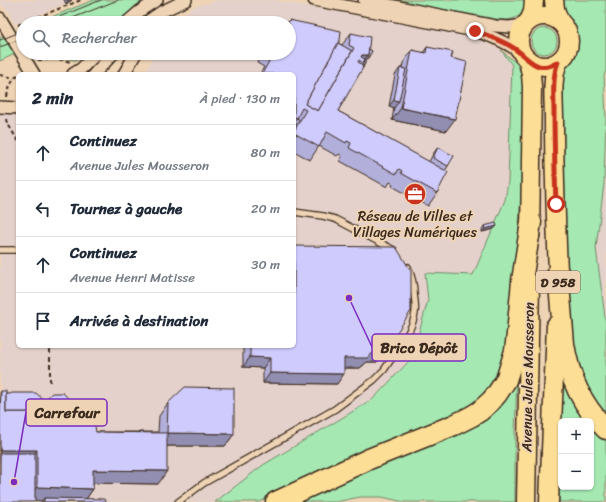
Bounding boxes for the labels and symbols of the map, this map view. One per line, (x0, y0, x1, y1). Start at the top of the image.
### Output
route end (466, 22, 484, 40)
office icon: Réseau de Villes et Villages Numériques (402, 181, 428, 207)
route start (547, 195, 565, 213)
place label: Réseau de Villes et Villages Numériques (353, 204, 477, 245)
road number: D 958 (536, 271, 580, 293)
street label: Avenue Jules Mousseron (514, 302, 542, 453)
callout: Brico Dépôt (372, 334, 466, 361)
text: Brico Dépôt (380, 335, 458, 361)
callout: Carrefour (26, 399, 107, 426)
text: Carrefour (33, 400, 101, 426)

